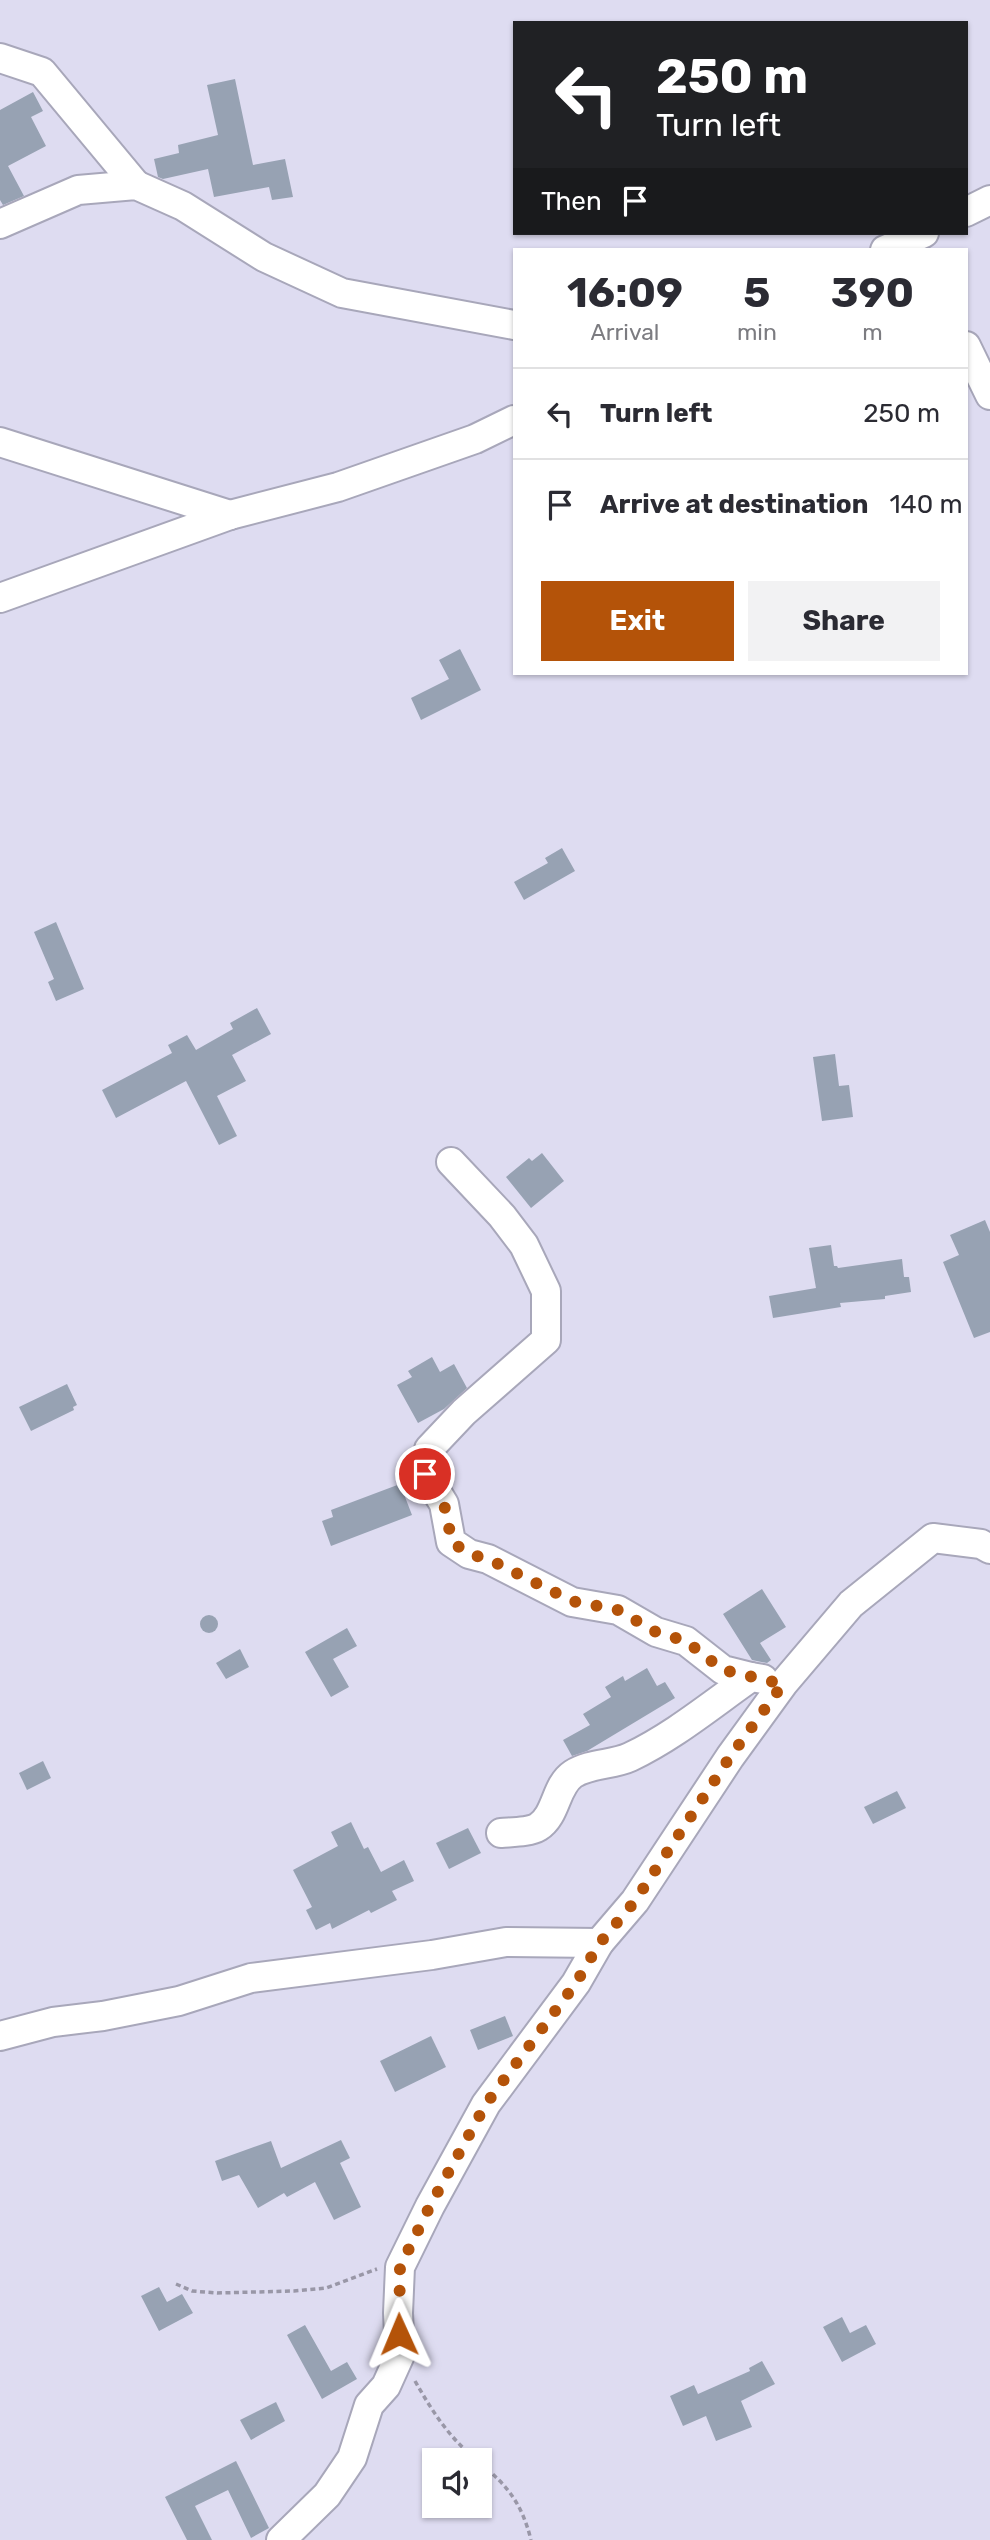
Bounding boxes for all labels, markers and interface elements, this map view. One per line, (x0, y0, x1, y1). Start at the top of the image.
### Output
text: 250 m (656, 47, 808, 105)
icon: left (541, 49, 632, 140)
text: Turn left (656, 106, 781, 144)
icon: arrive (616, 182, 654, 220)
text: Then (541, 186, 602, 217)
text: 16:09 (567, 268, 683, 318)
text: 5 (743, 268, 770, 318)
text: 390 (831, 268, 914, 318)
text: Arrival (590, 318, 659, 346)
text: min (737, 318, 777, 346)
text: m (862, 318, 883, 346)
icon: left (541, 395, 579, 433)
text: Turn left (600, 398, 712, 429)
text: 250 m (863, 398, 940, 429)
icon: arrive (541, 486, 579, 524)
text: Arrive at destination (600, 489, 868, 520)
text: 140 m (889, 489, 963, 520)
button: Exit (541, 581, 734, 661)
button: Share (748, 581, 940, 661)
pin (395, 1444, 455, 1504)
icon: arrive (406, 1455, 444, 1493)
position arrow (362, 2297, 436, 2371)
map controls (422, 2448, 492, 2518)
button: sound (422, 2448, 492, 2518)

